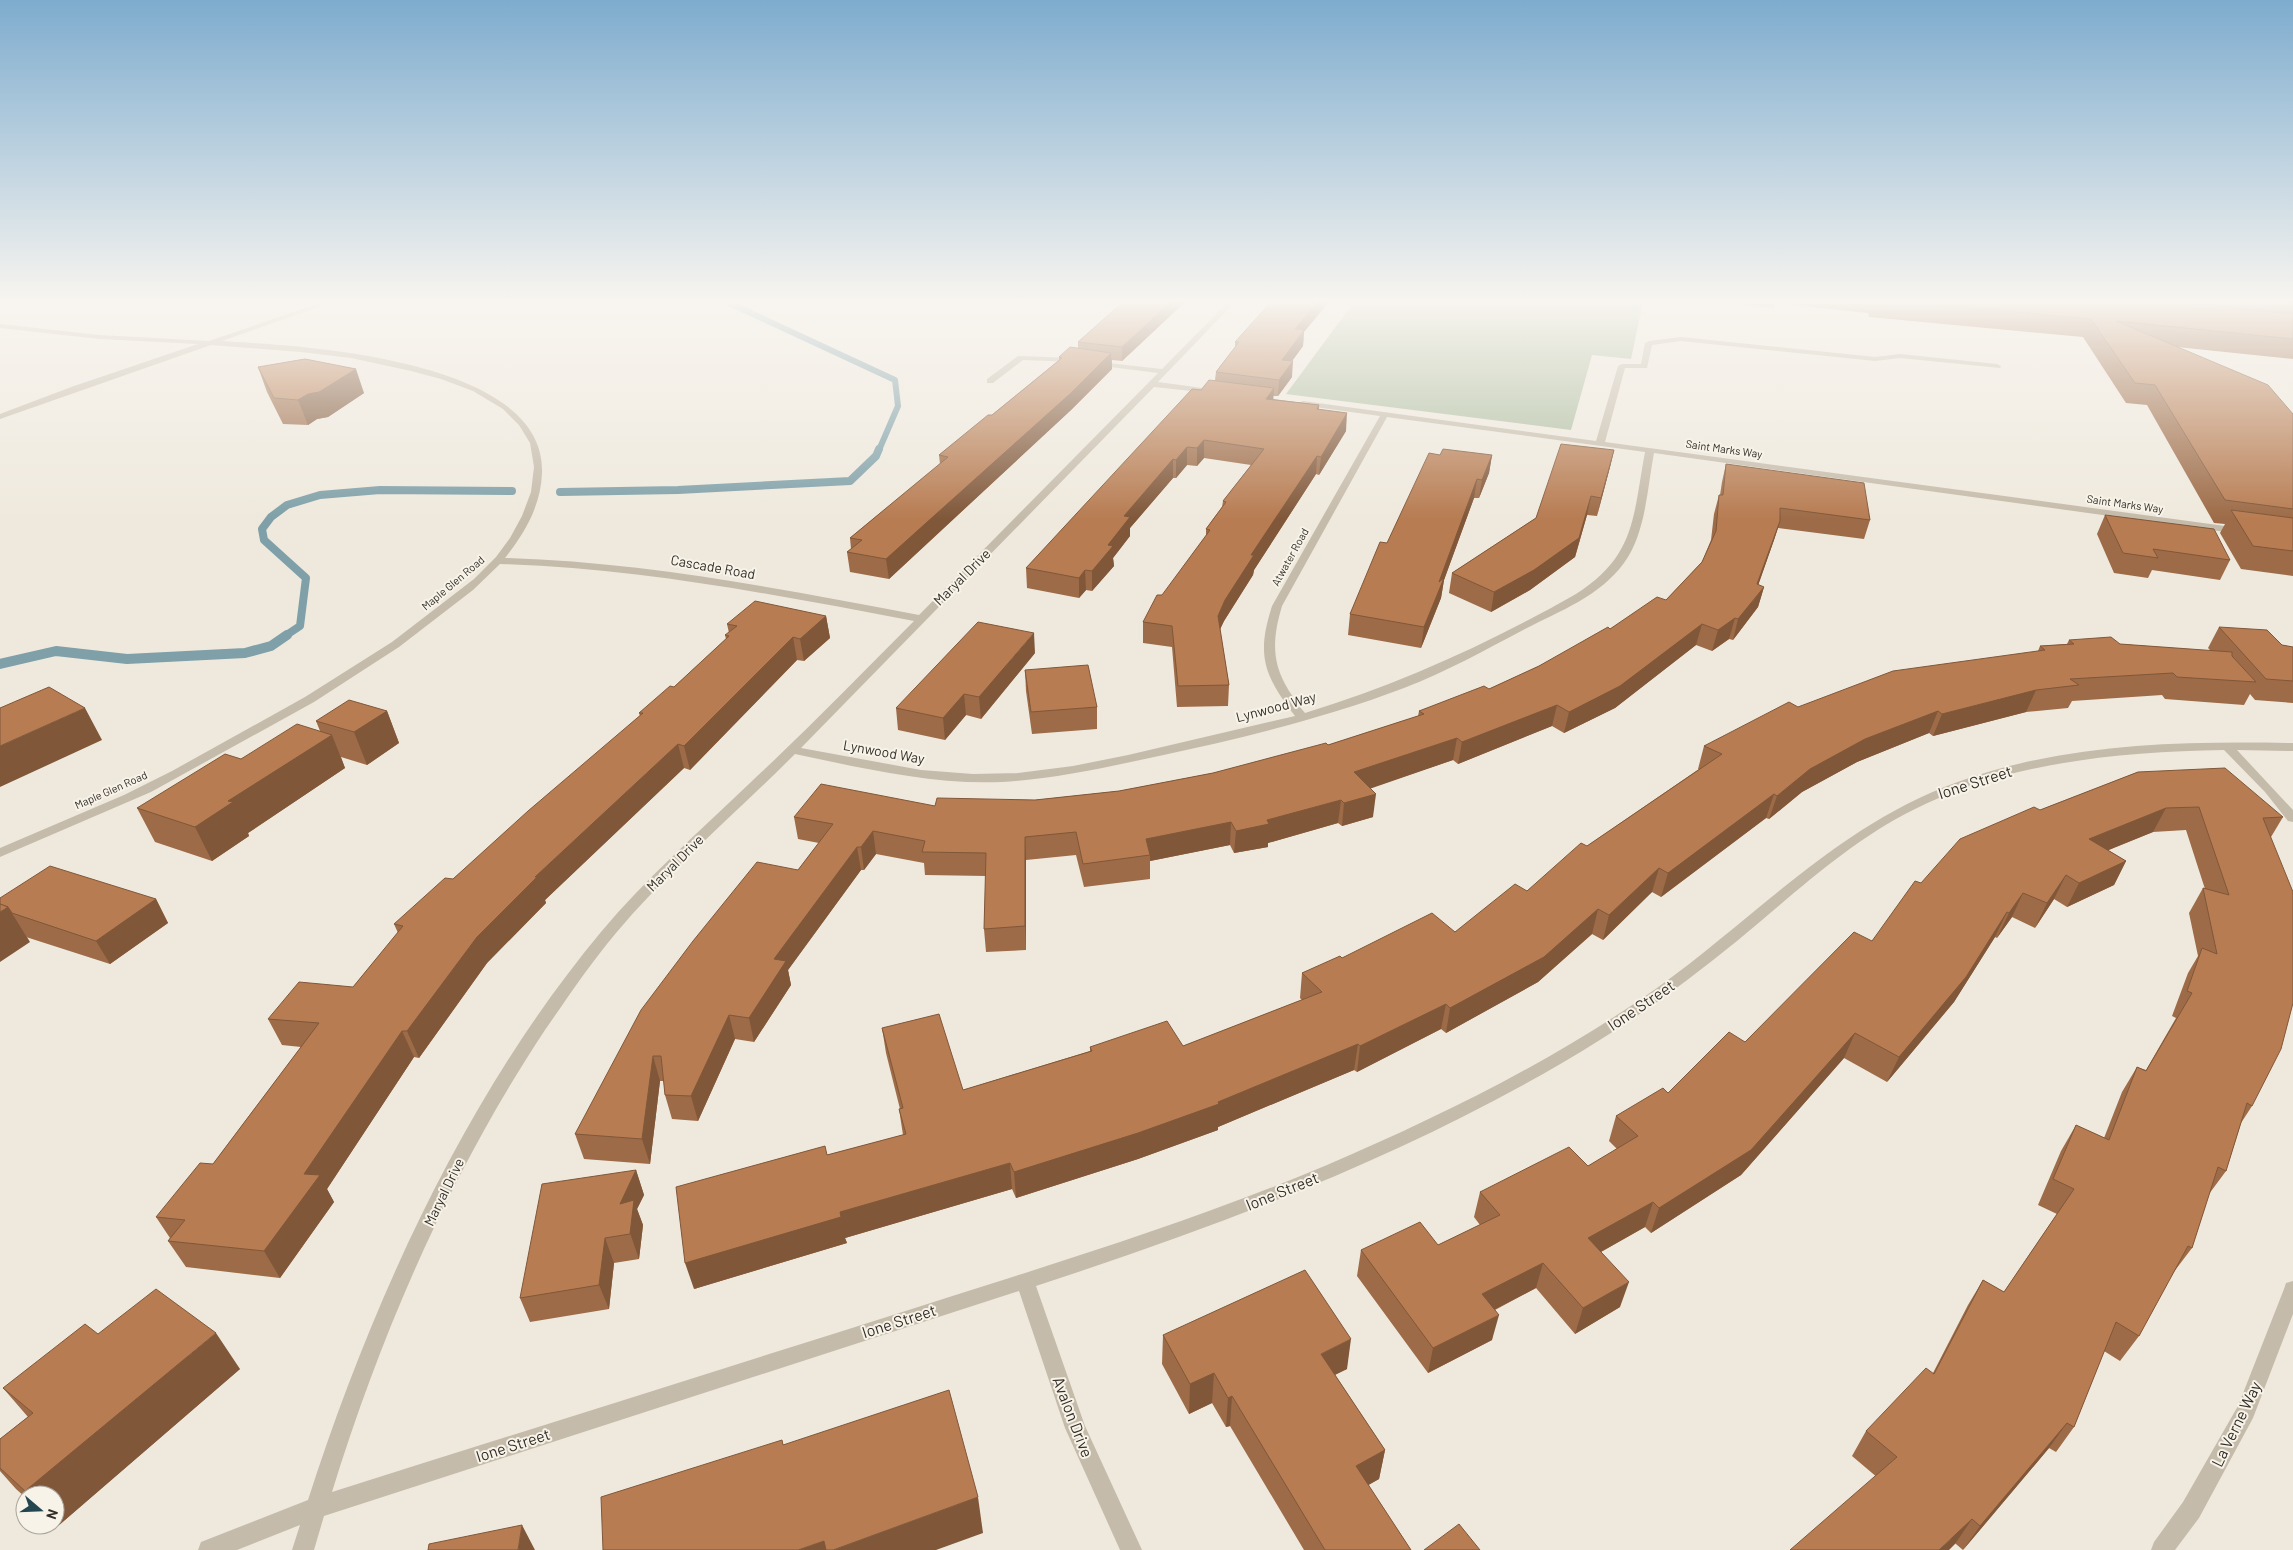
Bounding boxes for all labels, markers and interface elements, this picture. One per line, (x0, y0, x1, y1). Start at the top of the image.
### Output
street label: Saint Marks Way (1685, 437, 1763, 460)
street label: Saint Marks Way (2086, 492, 2164, 515)
street label: Atwater Road (1268, 526, 1311, 588)
street label: Maryal Drive (930, 545, 994, 609)
street label: Cascade Road (669, 551, 757, 582)
street label: Maple Glen Road (419, 553, 487, 613)
street label: Lynwood Way (1234, 688, 1318, 725)
street label: Lynwood Way (842, 736, 927, 767)
street label: Ione Street (1935, 761, 2014, 802)
street label: Maple Glen Road (73, 768, 149, 811)
street label: Maryal Drive (643, 831, 707, 895)
street label: Ione Street (1604, 975, 1678, 1034)
street label: Maryal Drive (420, 1155, 467, 1228)
street label: Ione Street (1243, 1167, 1321, 1214)
street label: Ione Street (859, 1300, 938, 1341)
street label: Avalon Drive (1049, 1374, 1098, 1460)
street label: La Verne Way (2207, 1378, 2265, 1469)
street label: Ione Street (473, 1424, 552, 1465)
north arrow (15, 1485, 65, 1535)
text: N (43, 1507, 62, 1522)

